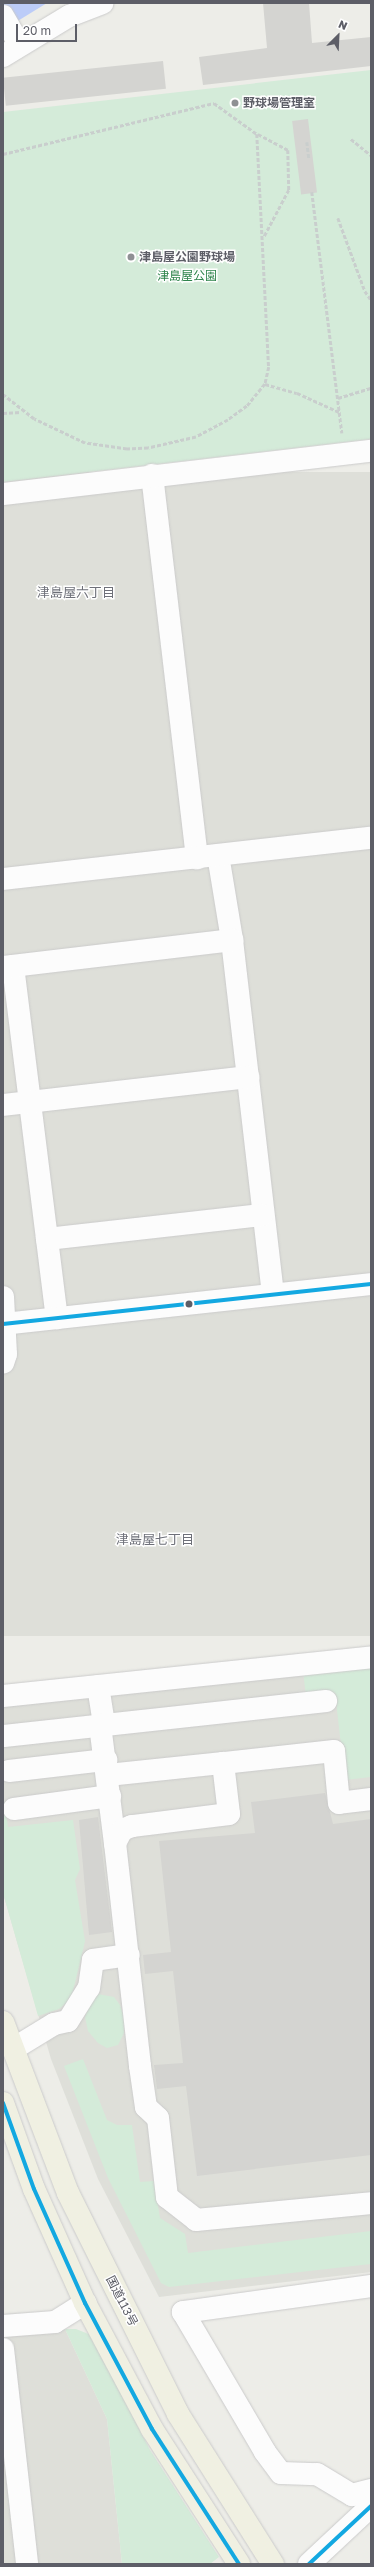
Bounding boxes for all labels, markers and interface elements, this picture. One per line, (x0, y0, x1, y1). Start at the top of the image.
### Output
scale bar (18, 16, 79, 42)
north arrow (318, 16, 358, 56)
text: N (337, 17, 350, 32)
text: 20 m (23, 23, 51, 38)
place label: 野球場管理室 (243, 96, 315, 110)
marker: 野球場管理室 (230, 98, 240, 108)
place label: 津島屋公園野球場 (139, 250, 235, 264)
marker: 津島屋公園野球場 (126, 252, 136, 262)
park label: 津島屋公園 (157, 269, 217, 283)
district label: 津島屋六丁目 (37, 584, 115, 600)
unlabelled marker (184, 1299, 194, 1309)
district label: 津島屋七丁目 (116, 1531, 194, 1547)
street label: 国道113号 (103, 2273, 141, 2329)

